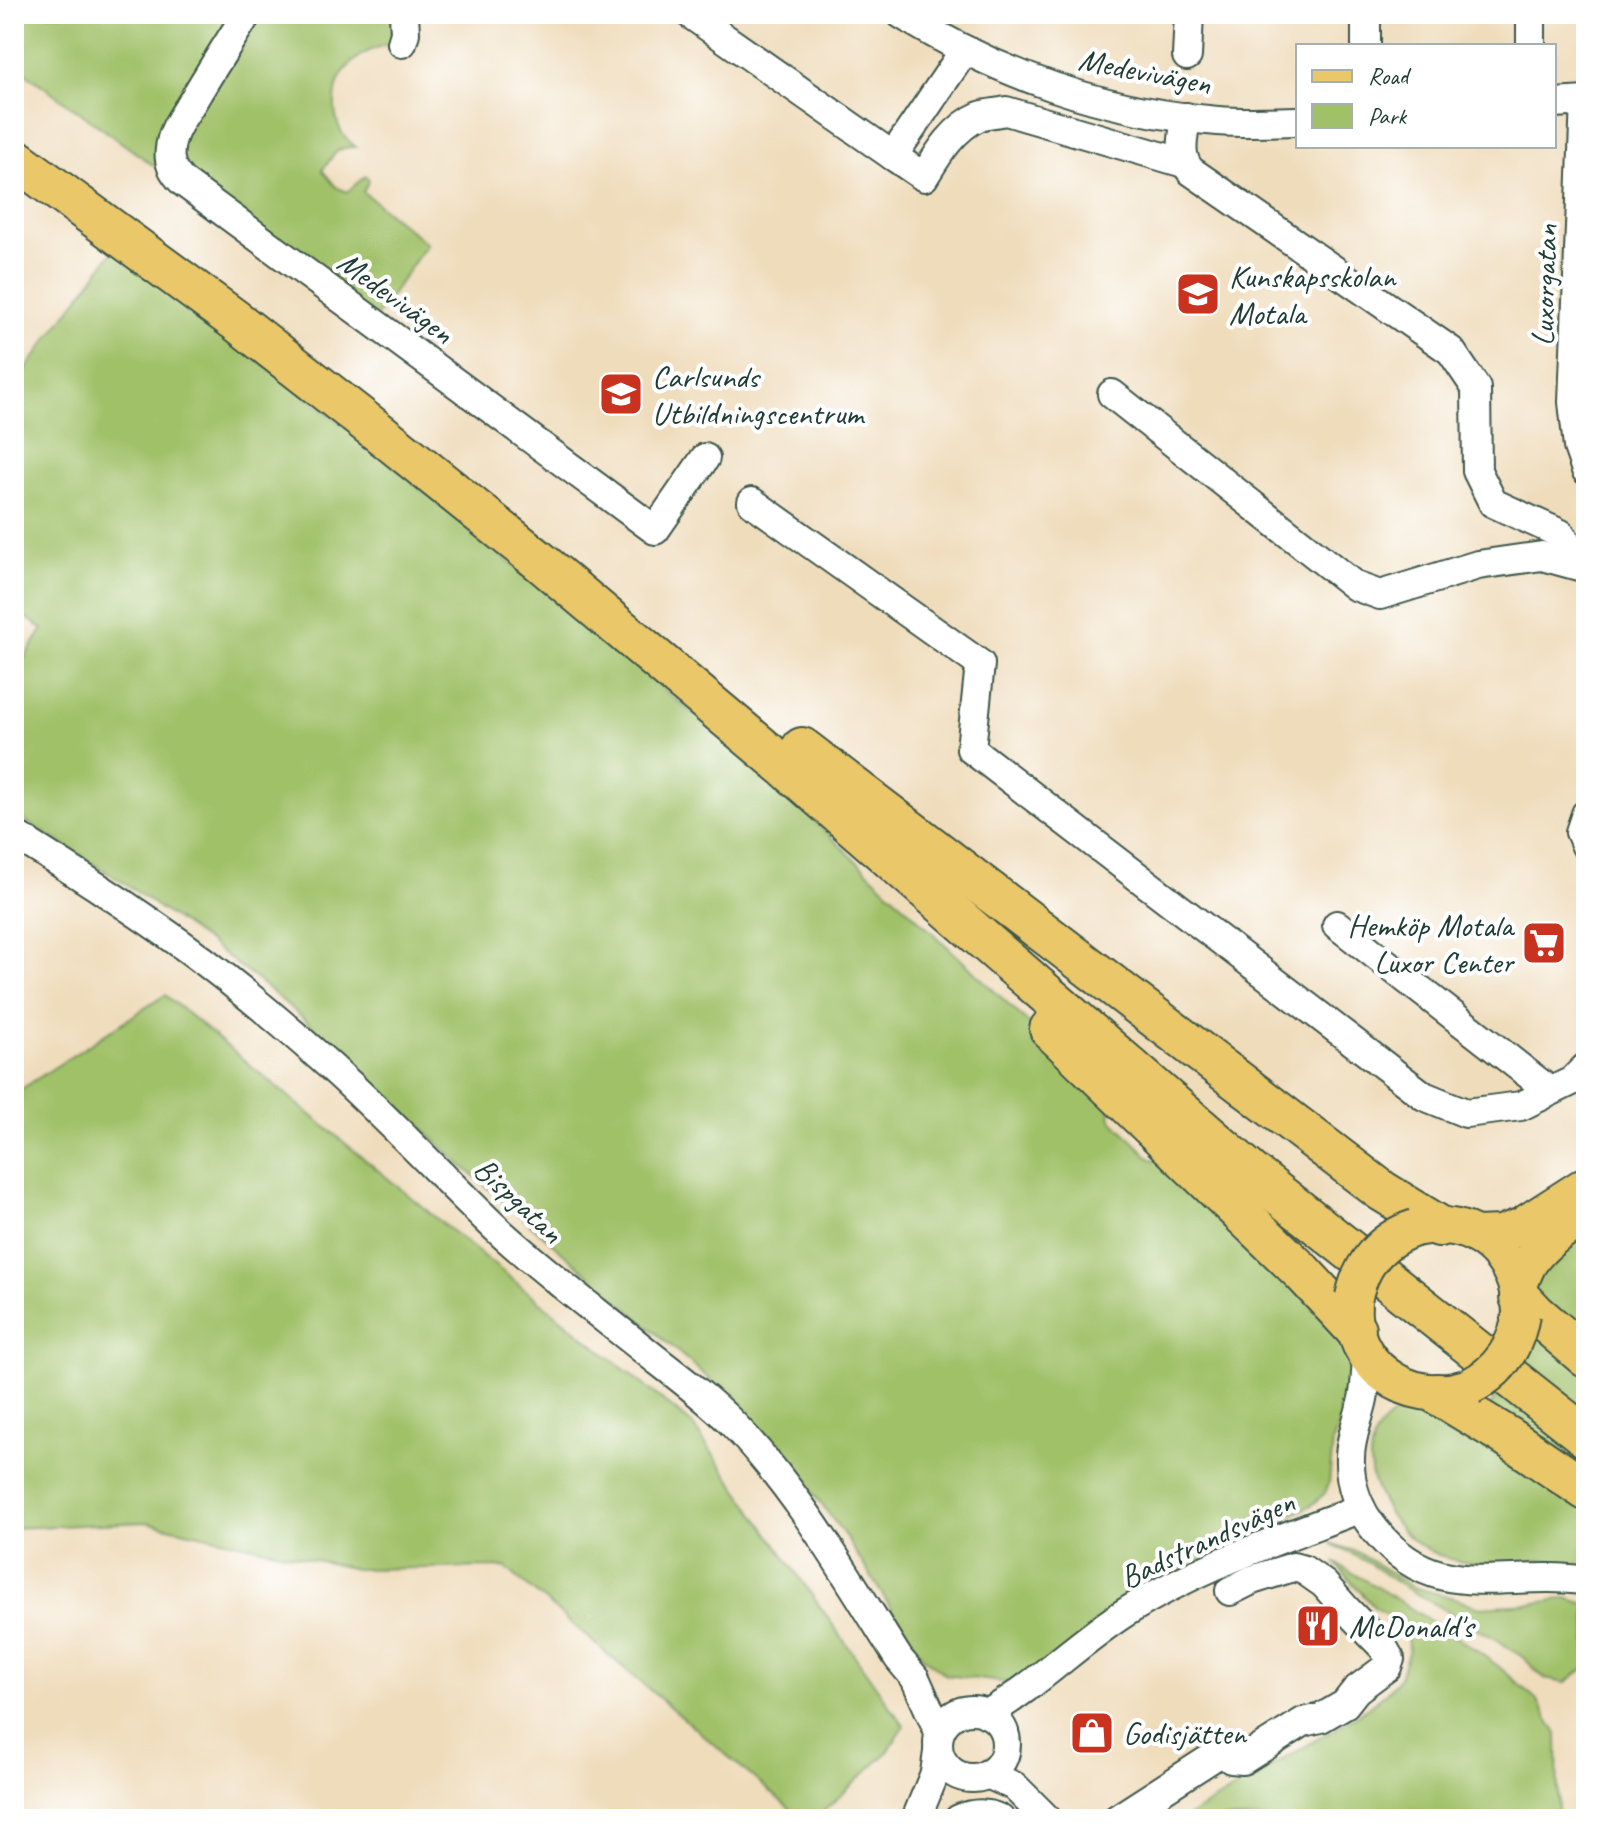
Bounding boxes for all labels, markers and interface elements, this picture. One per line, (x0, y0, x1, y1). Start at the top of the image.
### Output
street label: Medevivägen (1075, 39, 1215, 104)
legend (1296, 44, 1556, 148)
text: Road (1368, 61, 1412, 91)
text: Park (1368, 101, 1408, 131)
street label: Luxorgatan (1522, 223, 1567, 347)
street label: Medevivägen (330, 242, 462, 354)
place label: Kunskapsskolan Motala (1229, 256, 1397, 334)
school or university icon: Kunskapsskolan Motala (1174, 270, 1222, 318)
place label: Carlsunds Utbildningscentrum (652, 356, 866, 434)
school or university icon: Carlsunds Utbildningscentrum (597, 370, 645, 418)
place label: Hemköp Motala Luxor Center (1348, 905, 1516, 983)
supermarket icon: Hemköp Motala Luxor Center (1520, 919, 1568, 967)
street label: Bispgatan (465, 1148, 573, 1253)
street label: Badstrandsvägen (1113, 1481, 1301, 1598)
restaurant icon: McDonald's (1294, 1602, 1342, 1650)
place label: McDonald's (1349, 1606, 1476, 1647)
shop icon: Godisjätten (1068, 1709, 1116, 1757)
place label: Godisjätten (1123, 1713, 1247, 1754)

